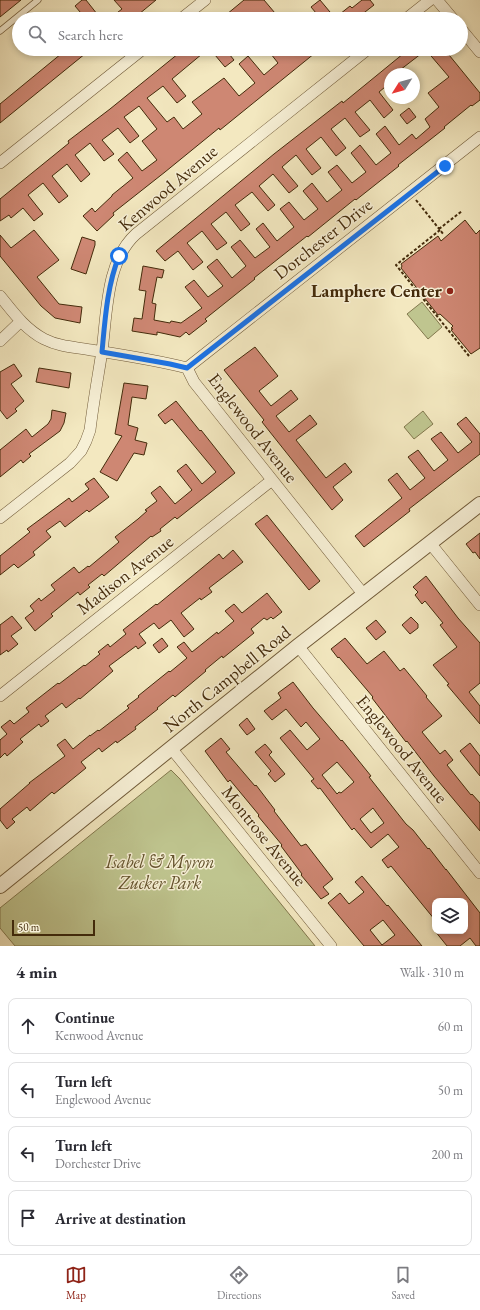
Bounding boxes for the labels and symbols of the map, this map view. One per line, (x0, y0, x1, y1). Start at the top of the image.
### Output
north arrow (384, 68, 420, 104)
street label: Kenwood Avenue (113, 139, 222, 236)
route end (436, 157, 454, 175)
street label: Dorchester Drive (269, 193, 377, 284)
route start (110, 247, 128, 265)
place label: Lamphere Center (311, 279, 443, 302)
marker: Lamphere Center (445, 286, 455, 296)
street label: Englewood Avenue (203, 368, 303, 487)
street label: Madison Avenue (72, 530, 177, 619)
street label: North Campbell Road (158, 620, 296, 737)
street label: Englewood Avenue (352, 690, 453, 808)
street label: Montrose Avenue (217, 781, 312, 891)
park label: Isabel & Myron Zucker Park (104, 850, 215, 894)
scale bar (12, 918, 95, 937)

